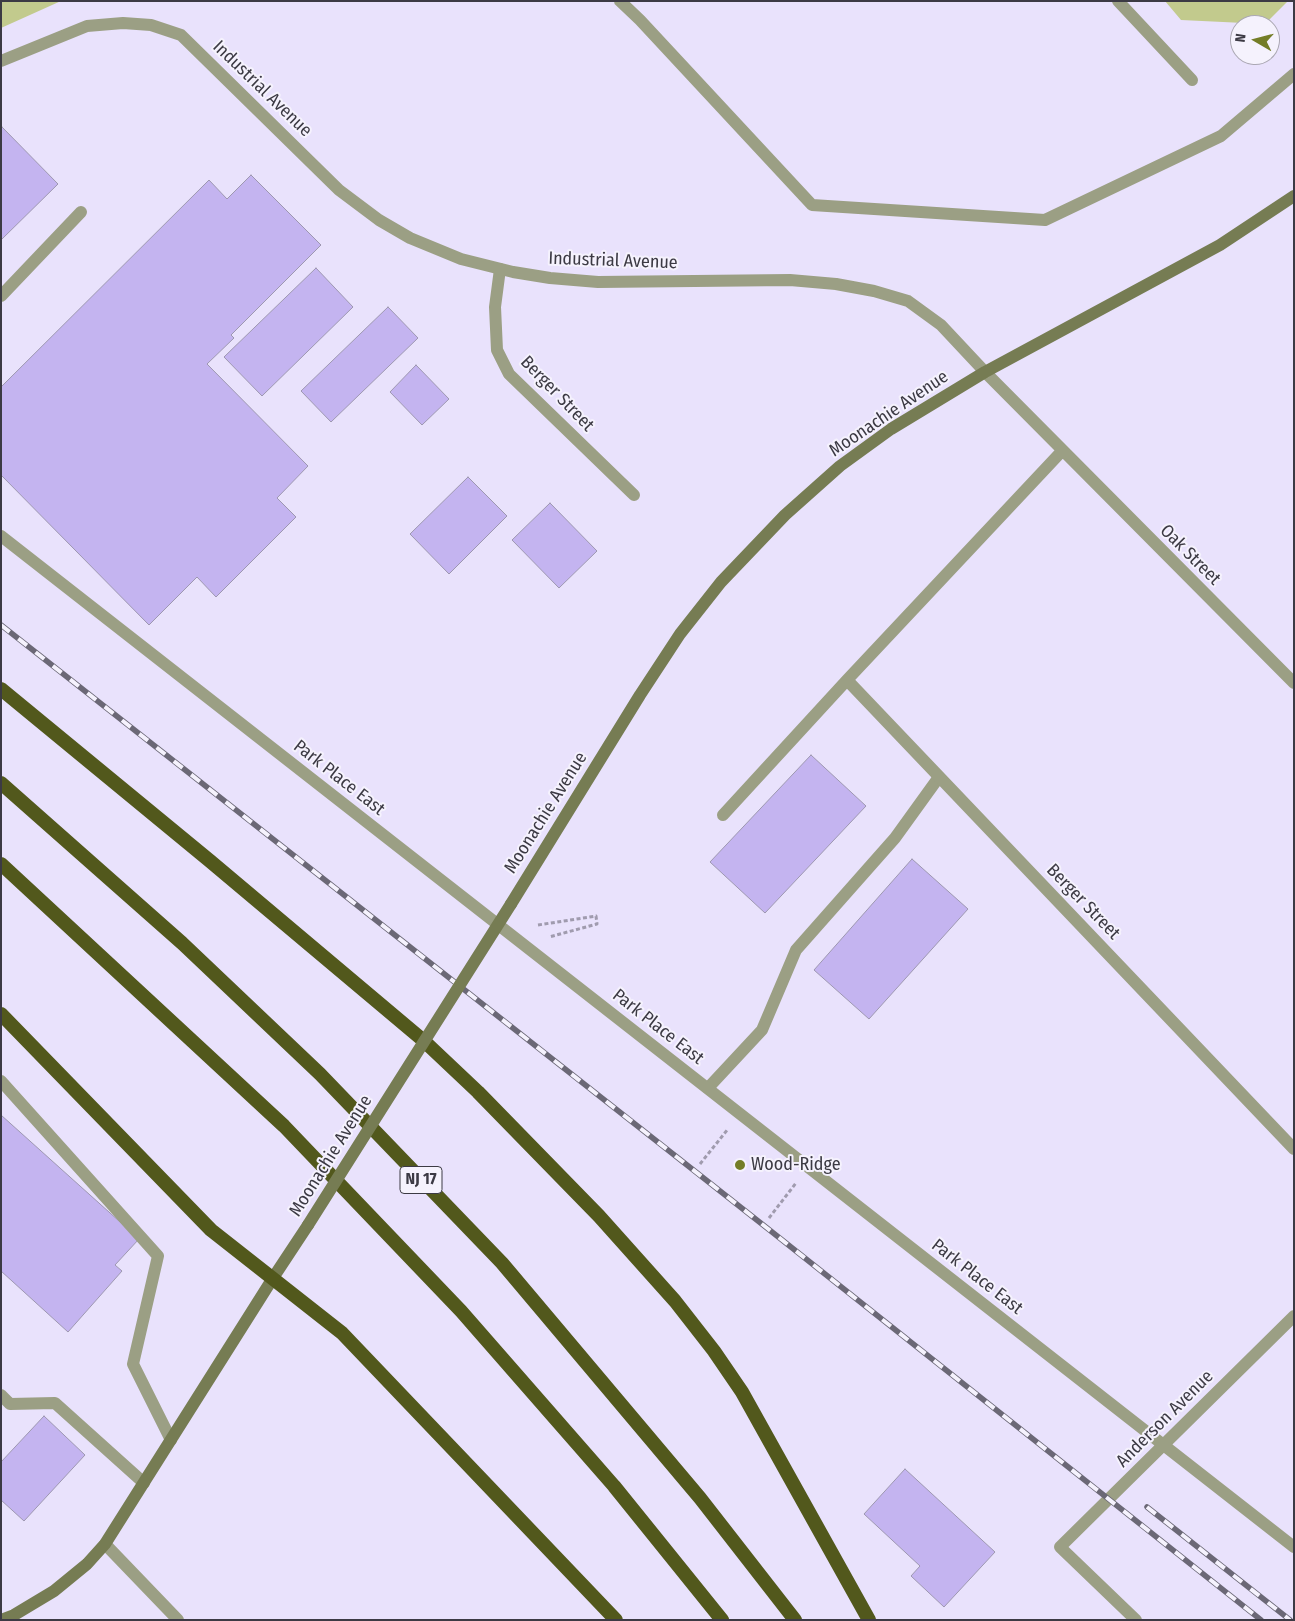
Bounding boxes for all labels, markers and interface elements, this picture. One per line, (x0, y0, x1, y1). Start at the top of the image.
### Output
north arrow (1230, 15, 1280, 65)
text: N (1232, 33, 1250, 43)
street label: Industrial Avenue (208, 36, 316, 142)
street label: Industrial Avenue (548, 248, 678, 274)
street label: Berger Street (516, 352, 598, 436)
street label: Moonachie Avenue (825, 366, 953, 462)
street label: Oak Street (1155, 520, 1225, 590)
street label: Park Place East (289, 736, 389, 820)
street label: Moonachie Avenue (500, 748, 592, 878)
street label: Berger Street (1042, 860, 1124, 944)
street label: Park Place East (608, 985, 708, 1069)
street label: Moonachie Avenue (285, 1091, 377, 1221)
place label: Wood-Ridge (751, 1154, 841, 1176)
marker: Wood-Ridge (733, 1158, 747, 1172)
road number: NJ 17 (400, 1166, 442, 1194)
street label: Park Place East (927, 1235, 1027, 1319)
street label: Anderson Avenue (1112, 1366, 1218, 1472)

